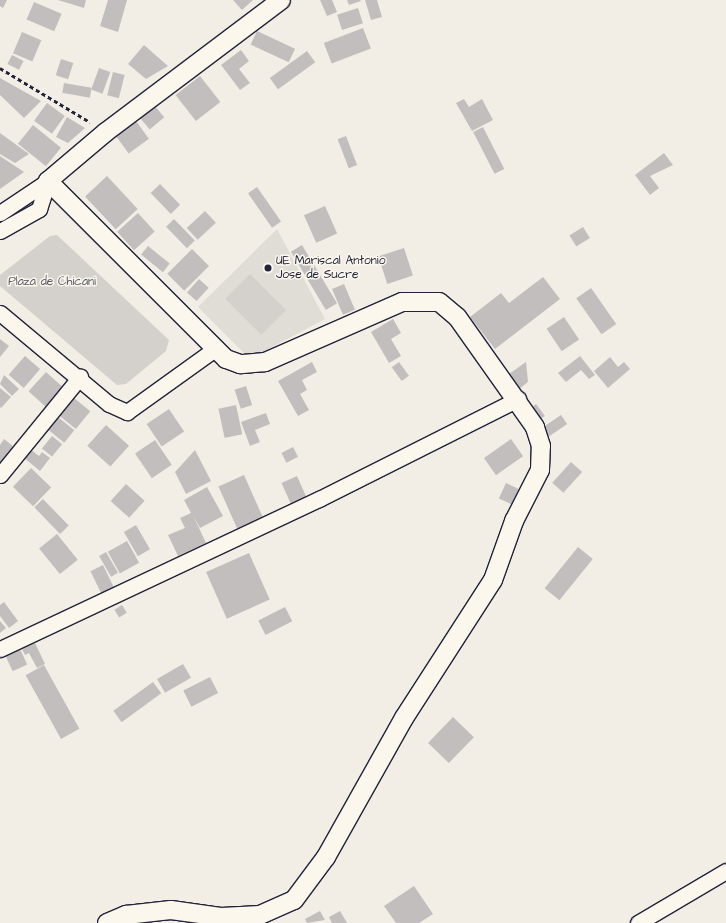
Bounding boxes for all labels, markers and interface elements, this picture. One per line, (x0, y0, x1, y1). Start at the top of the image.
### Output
place label: UE Mariscal Antonio Jose de Sucre (276, 254, 385, 282)
marker: UE Mariscal Antonio Jose de Sucre (263, 263, 273, 273)
park label: Plaza de Chicani (8, 275, 96, 289)

